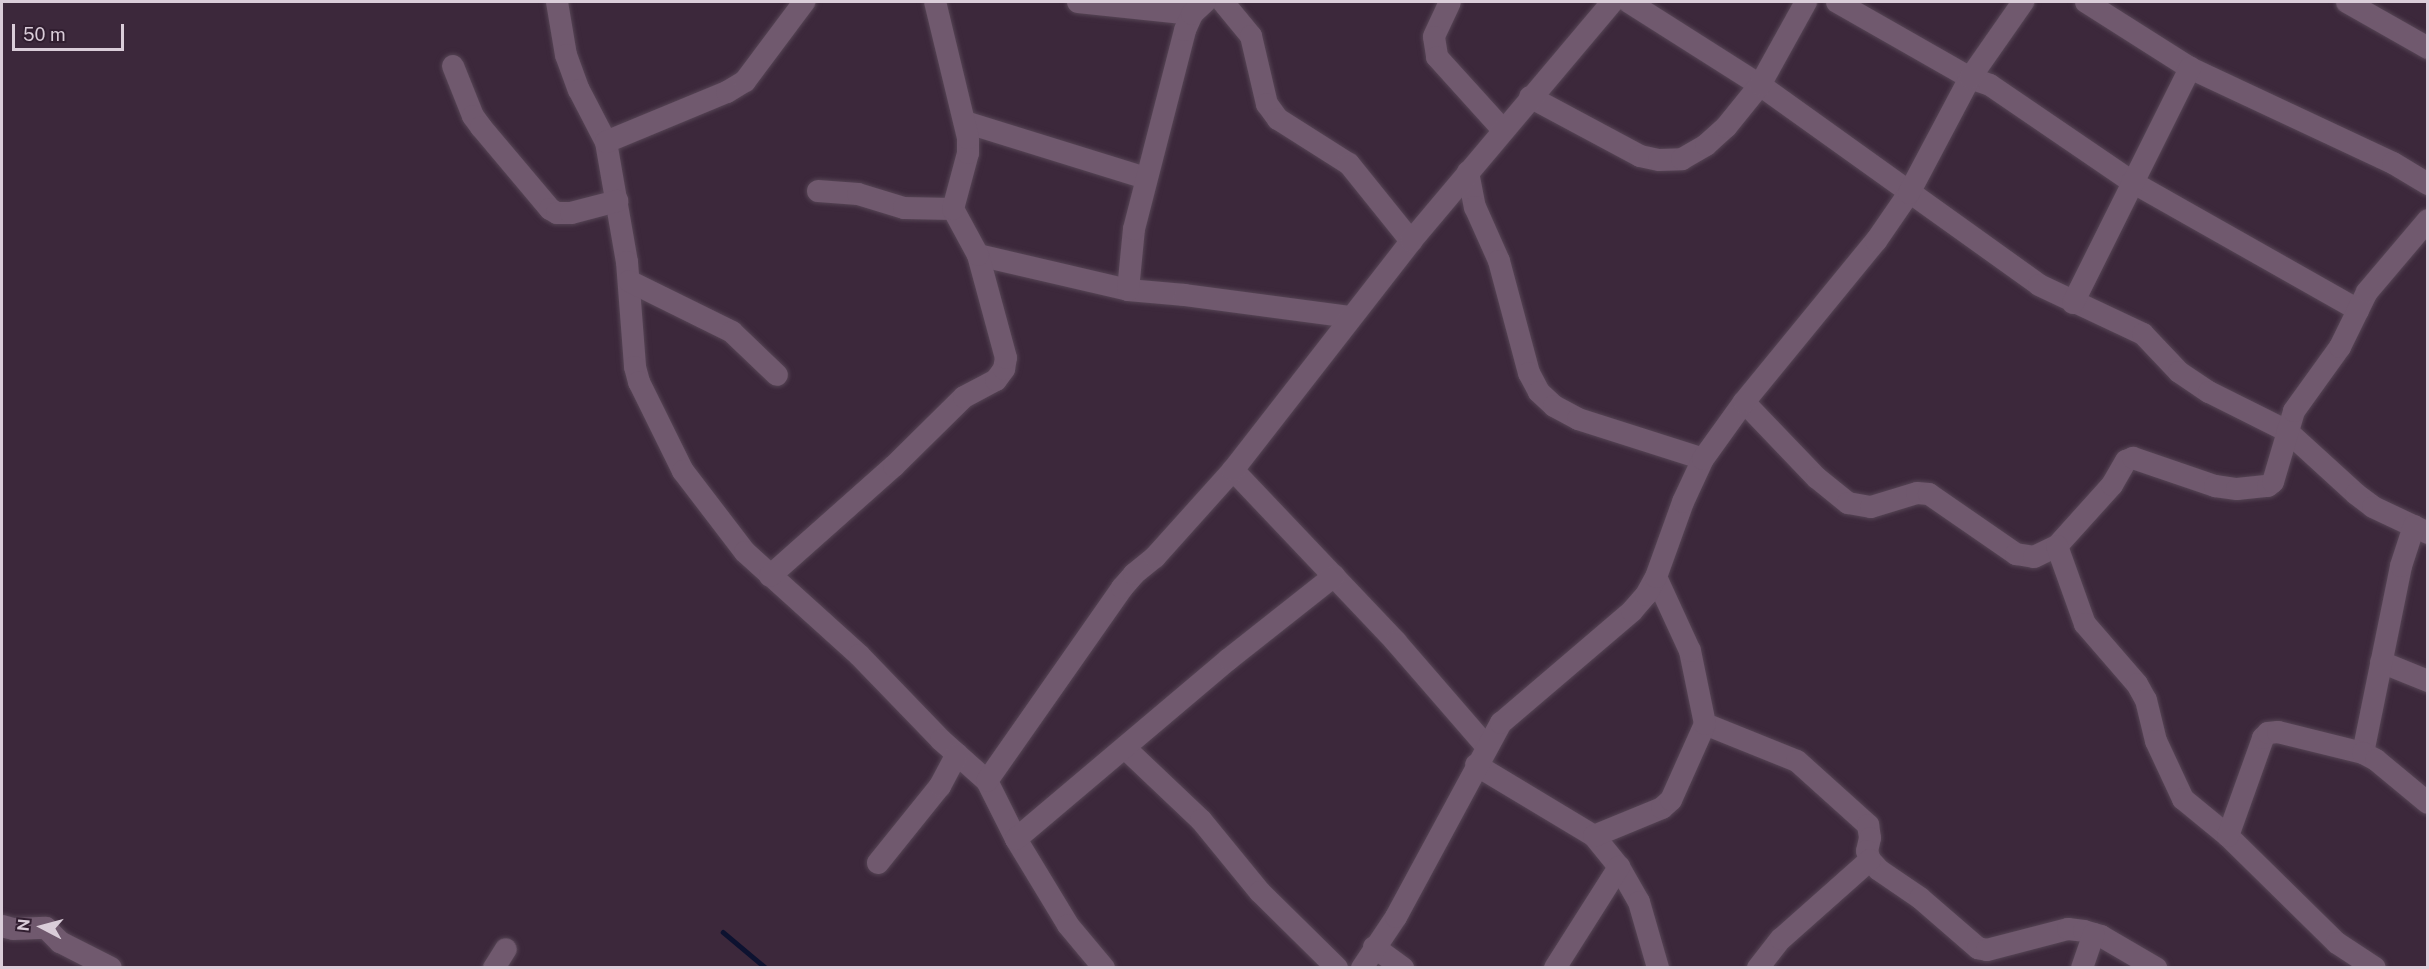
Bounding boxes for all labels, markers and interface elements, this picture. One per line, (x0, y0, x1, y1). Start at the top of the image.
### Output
scale bar (15, 12, 128, 50)
text: 50 m (23, 24, 66, 45)
north arrow (12, 897, 72, 957)
text: N (13, 918, 34, 932)

